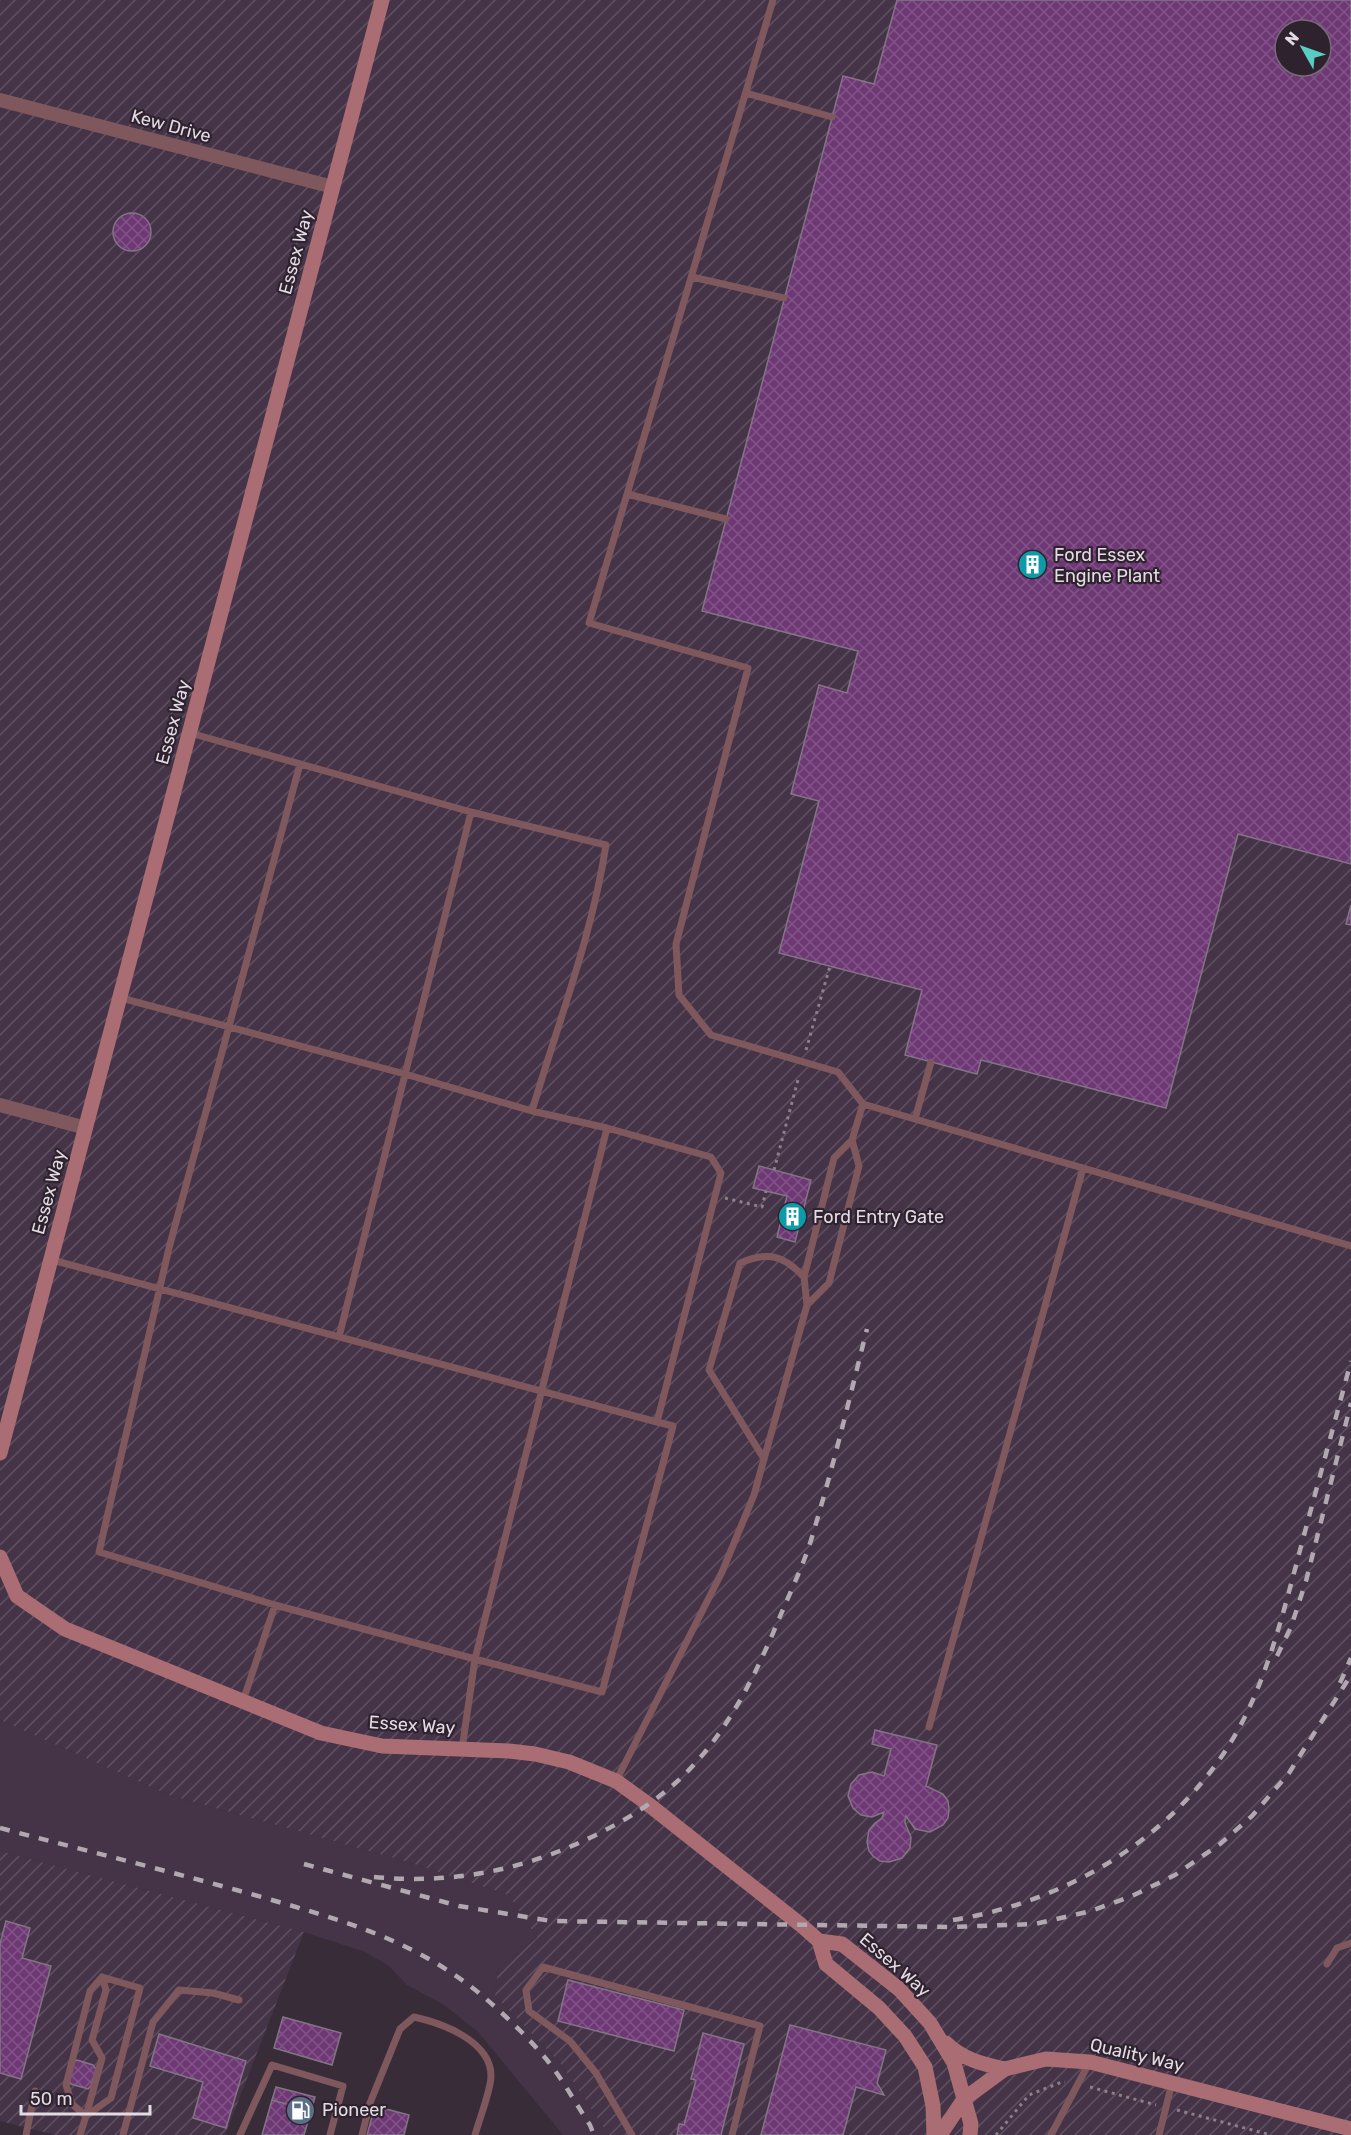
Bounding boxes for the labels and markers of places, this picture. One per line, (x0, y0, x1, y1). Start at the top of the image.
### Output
place label: Ford Essex Engine Plant (1054, 544, 1160, 587)
building icon: Ford Essex Engine Plant (1017, 549, 1049, 581)
building icon: Ford Entry Gate (776, 1201, 808, 1233)
place label: Ford Entry Gate (813, 1206, 944, 1228)
fuel station icon: Pioneer (285, 2094, 317, 2126)
place label: Pioneer (322, 2099, 386, 2121)

